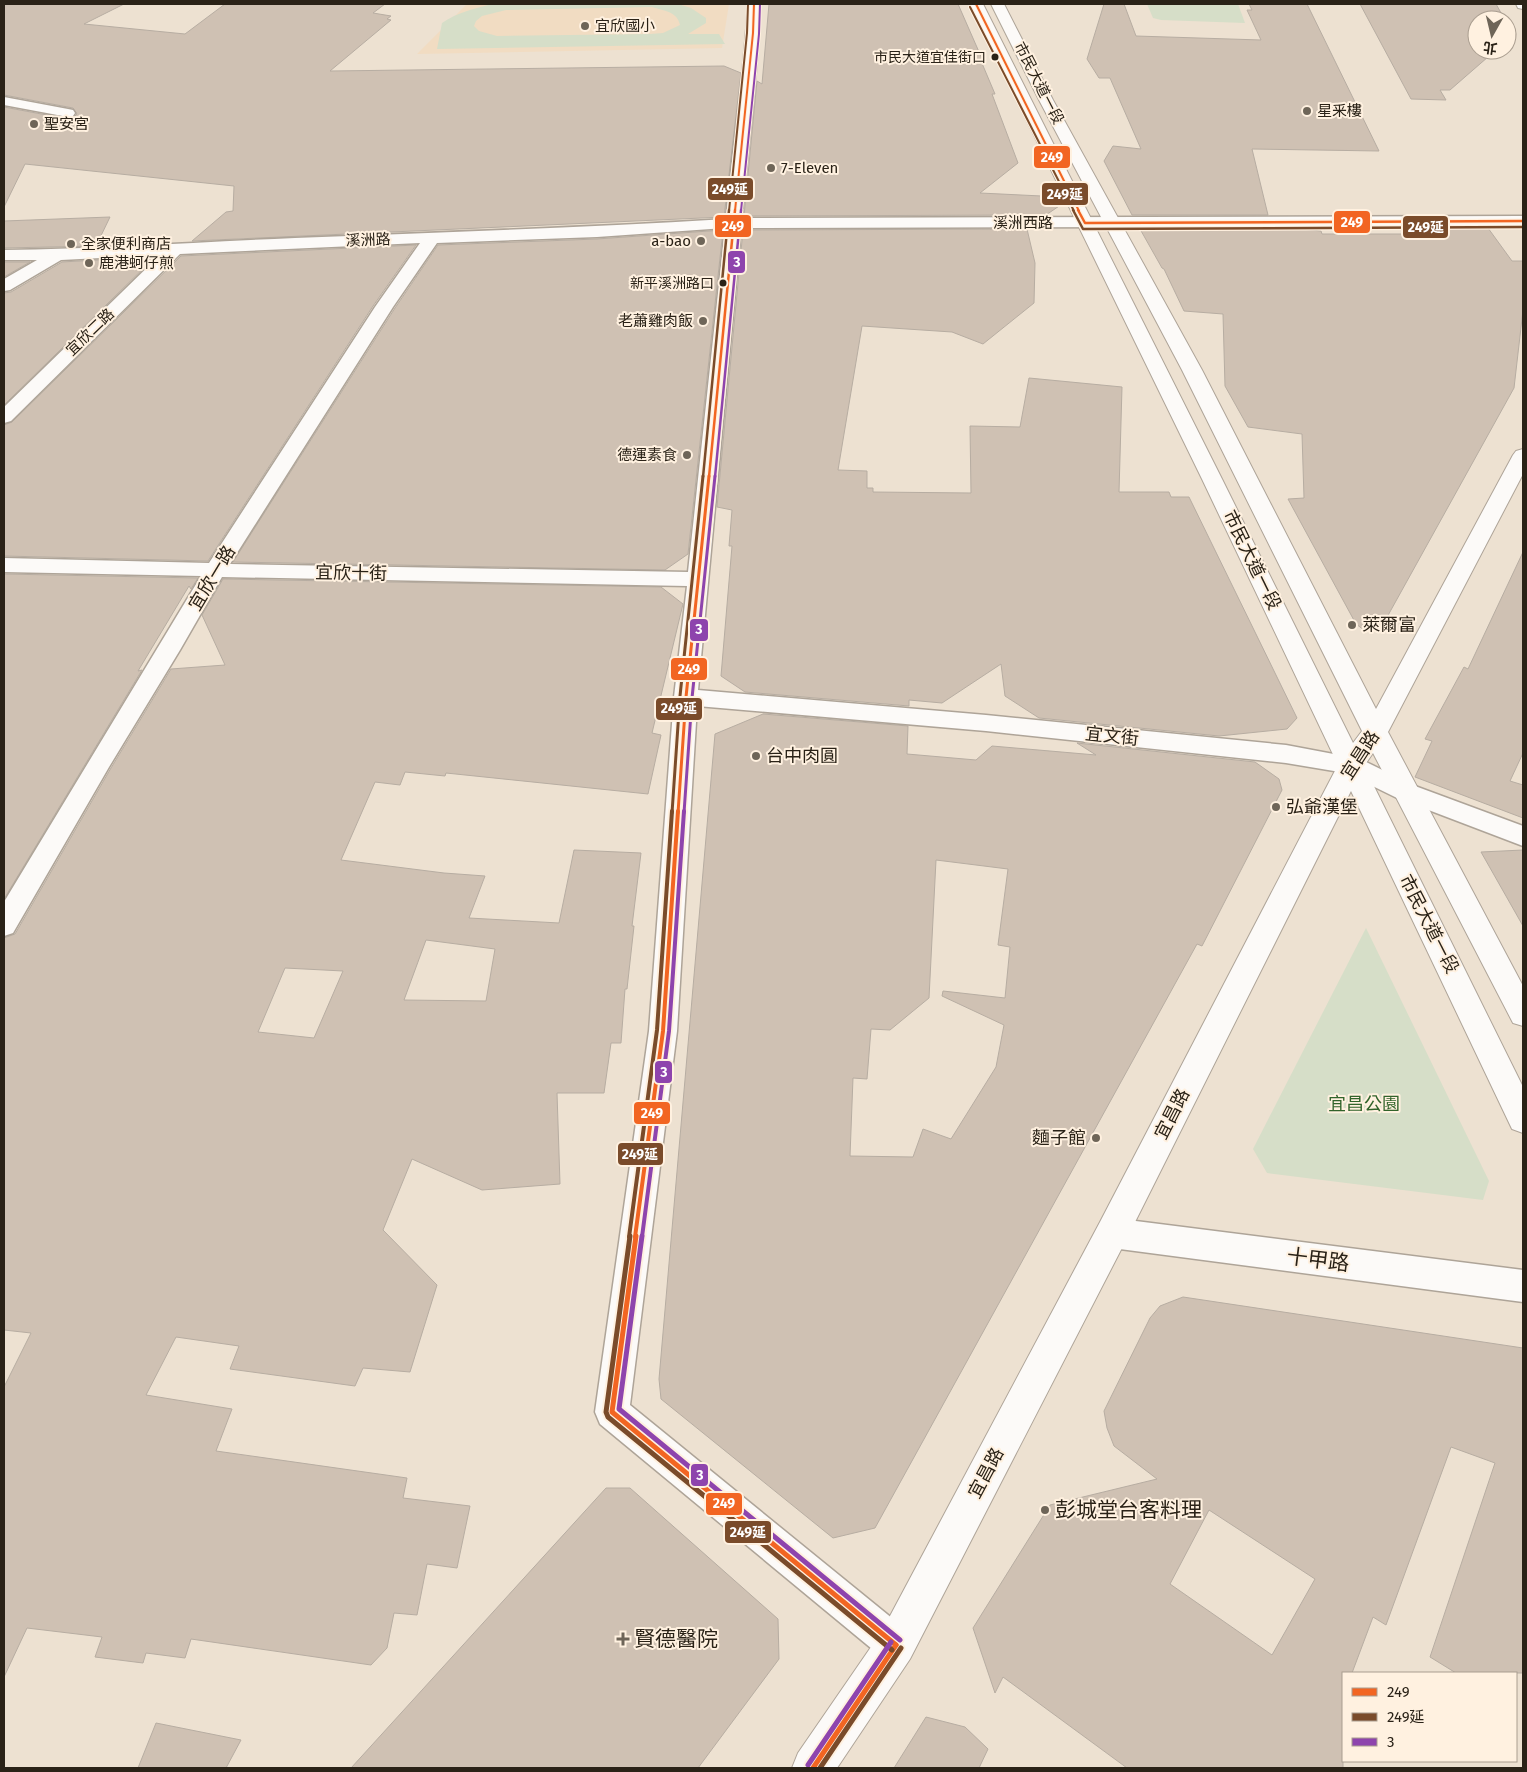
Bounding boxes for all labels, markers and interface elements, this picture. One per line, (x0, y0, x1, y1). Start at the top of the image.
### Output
north arrow (1467, 10, 1517, 60)
place label: 宜欣國小 (595, 17, 655, 35)
marker: 宜欣國小 (579, 20, 591, 32)
text: 北 (1482, 38, 1498, 57)
street label: 市民大道一段 (1011, 39, 1067, 127)
place label: 市民大道宜佳街口 (874, 49, 986, 66)
marker: 市民大道宜佳街口 (990, 52, 1000, 62)
place label: 星釆樓 (1317, 102, 1362, 120)
marker: 星釆樓 (1301, 105, 1313, 117)
place label: 聖安宮 (44, 115, 89, 133)
marker: 聖安宮 (28, 118, 40, 130)
line badge: 249 (1033, 145, 1071, 169)
text: 249 (1041, 149, 1063, 166)
place label: 7-Eleven (781, 159, 838, 177)
marker: 7-Eleven (765, 162, 777, 174)
line badge: 249延 (707, 177, 754, 201)
text: 249延 (712, 181, 748, 198)
line badge: 249延 (1041, 182, 1089, 206)
text: 249延 (1047, 186, 1083, 203)
line badge: 249 (1333, 210, 1371, 234)
line badge: 249 (714, 214, 752, 238)
street label: 溪洲西路 (993, 214, 1053, 232)
text: 249 (1341, 214, 1363, 231)
line badge: 249延 (1402, 215, 1449, 239)
text: 249 (722, 218, 744, 235)
text: 249延 (1408, 219, 1444, 236)
street label: 溪洲路 (345, 230, 391, 250)
place label: a-bao (651, 232, 691, 250)
place label: 全家便利商店 (81, 235, 171, 253)
marker: a-bao (695, 235, 707, 247)
marker: 全家便利商店 (65, 238, 77, 250)
line badge: 3 (727, 250, 746, 274)
place label: 鹿港蚵仔煎 (99, 254, 174, 272)
text: 3 (732, 254, 741, 271)
marker: 鹿港蚵仔煎 (83, 257, 95, 269)
place label: 新平溪洲路口 (630, 275, 714, 292)
marker: 新平溪洲路口 (718, 278, 728, 288)
street label: 宜欣二路 (62, 305, 118, 359)
place label: 老蕭雞肉飯 (618, 312, 693, 330)
marker: 老蕭雞肉飯 (697, 315, 709, 327)
place label: 德運素食 (617, 446, 677, 464)
marker: 德運素食 (681, 449, 693, 461)
street label: 市民大道一段 (1218, 507, 1286, 613)
street label: 宜欣一路 (184, 541, 240, 615)
street label: 宜欣十街 (315, 561, 387, 585)
place label: 萊爾富 (1362, 614, 1416, 636)
line badge: 3 (689, 618, 709, 642)
marker: 萊爾富 (1346, 619, 1358, 631)
text: 3 (694, 621, 703, 638)
line badge: 249 (670, 657, 708, 681)
text: 249 (678, 661, 700, 678)
line badge: 249延 (655, 697, 703, 721)
text: 249延 (661, 700, 697, 717)
street label: 宜文街 (1084, 722, 1140, 750)
street label: 宜昌路 (1336, 726, 1384, 784)
place label: 台中肉圓 (766, 745, 838, 767)
marker: 台中肉圓 (750, 750, 762, 762)
place label: 弘爺漢堡 (1286, 796, 1358, 818)
marker: 弘爺漢堡 (1270, 801, 1282, 813)
street label: 市民大道一段 (1395, 871, 1463, 977)
line badge: 3 (654, 1060, 673, 1084)
text: 3 (659, 1064, 668, 1081)
street label: 宜昌路 (1150, 1085, 1194, 1143)
park label: 宜昌公園 (1328, 1093, 1400, 1115)
line badge: 249 (633, 1101, 671, 1125)
text: 249 (641, 1105, 663, 1122)
place label: 麵子館 (1032, 1127, 1086, 1149)
marker: 麵子館 (1090, 1132, 1102, 1144)
line badge: 249延 (617, 1142, 664, 1166)
text: 249延 (622, 1146, 658, 1163)
street label: 十甲路 (1285, 1243, 1351, 1277)
street label: 宜昌路 (964, 1444, 1008, 1502)
line badge: 3 (690, 1463, 709, 1487)
text: 3 (695, 1467, 704, 1484)
line badge: 249 (705, 1492, 743, 1516)
text: 249 (713, 1495, 735, 1512)
place label: 彭城堂台客料理 (1055, 1497, 1202, 1523)
marker: 彭城堂台客料理 (1039, 1504, 1051, 1516)
line badge: 249延 (724, 1520, 772, 1544)
text: 249延 (730, 1524, 766, 1541)
place label: 賢德醫院 (634, 1626, 718, 1652)
marker: 賢德醫院 (616, 1632, 630, 1646)
legend (1342, 1672, 1517, 1762)
text: 249 (1387, 1683, 1410, 1701)
text: 249延 (1387, 1708, 1425, 1726)
text: 3 (1387, 1733, 1395, 1751)

